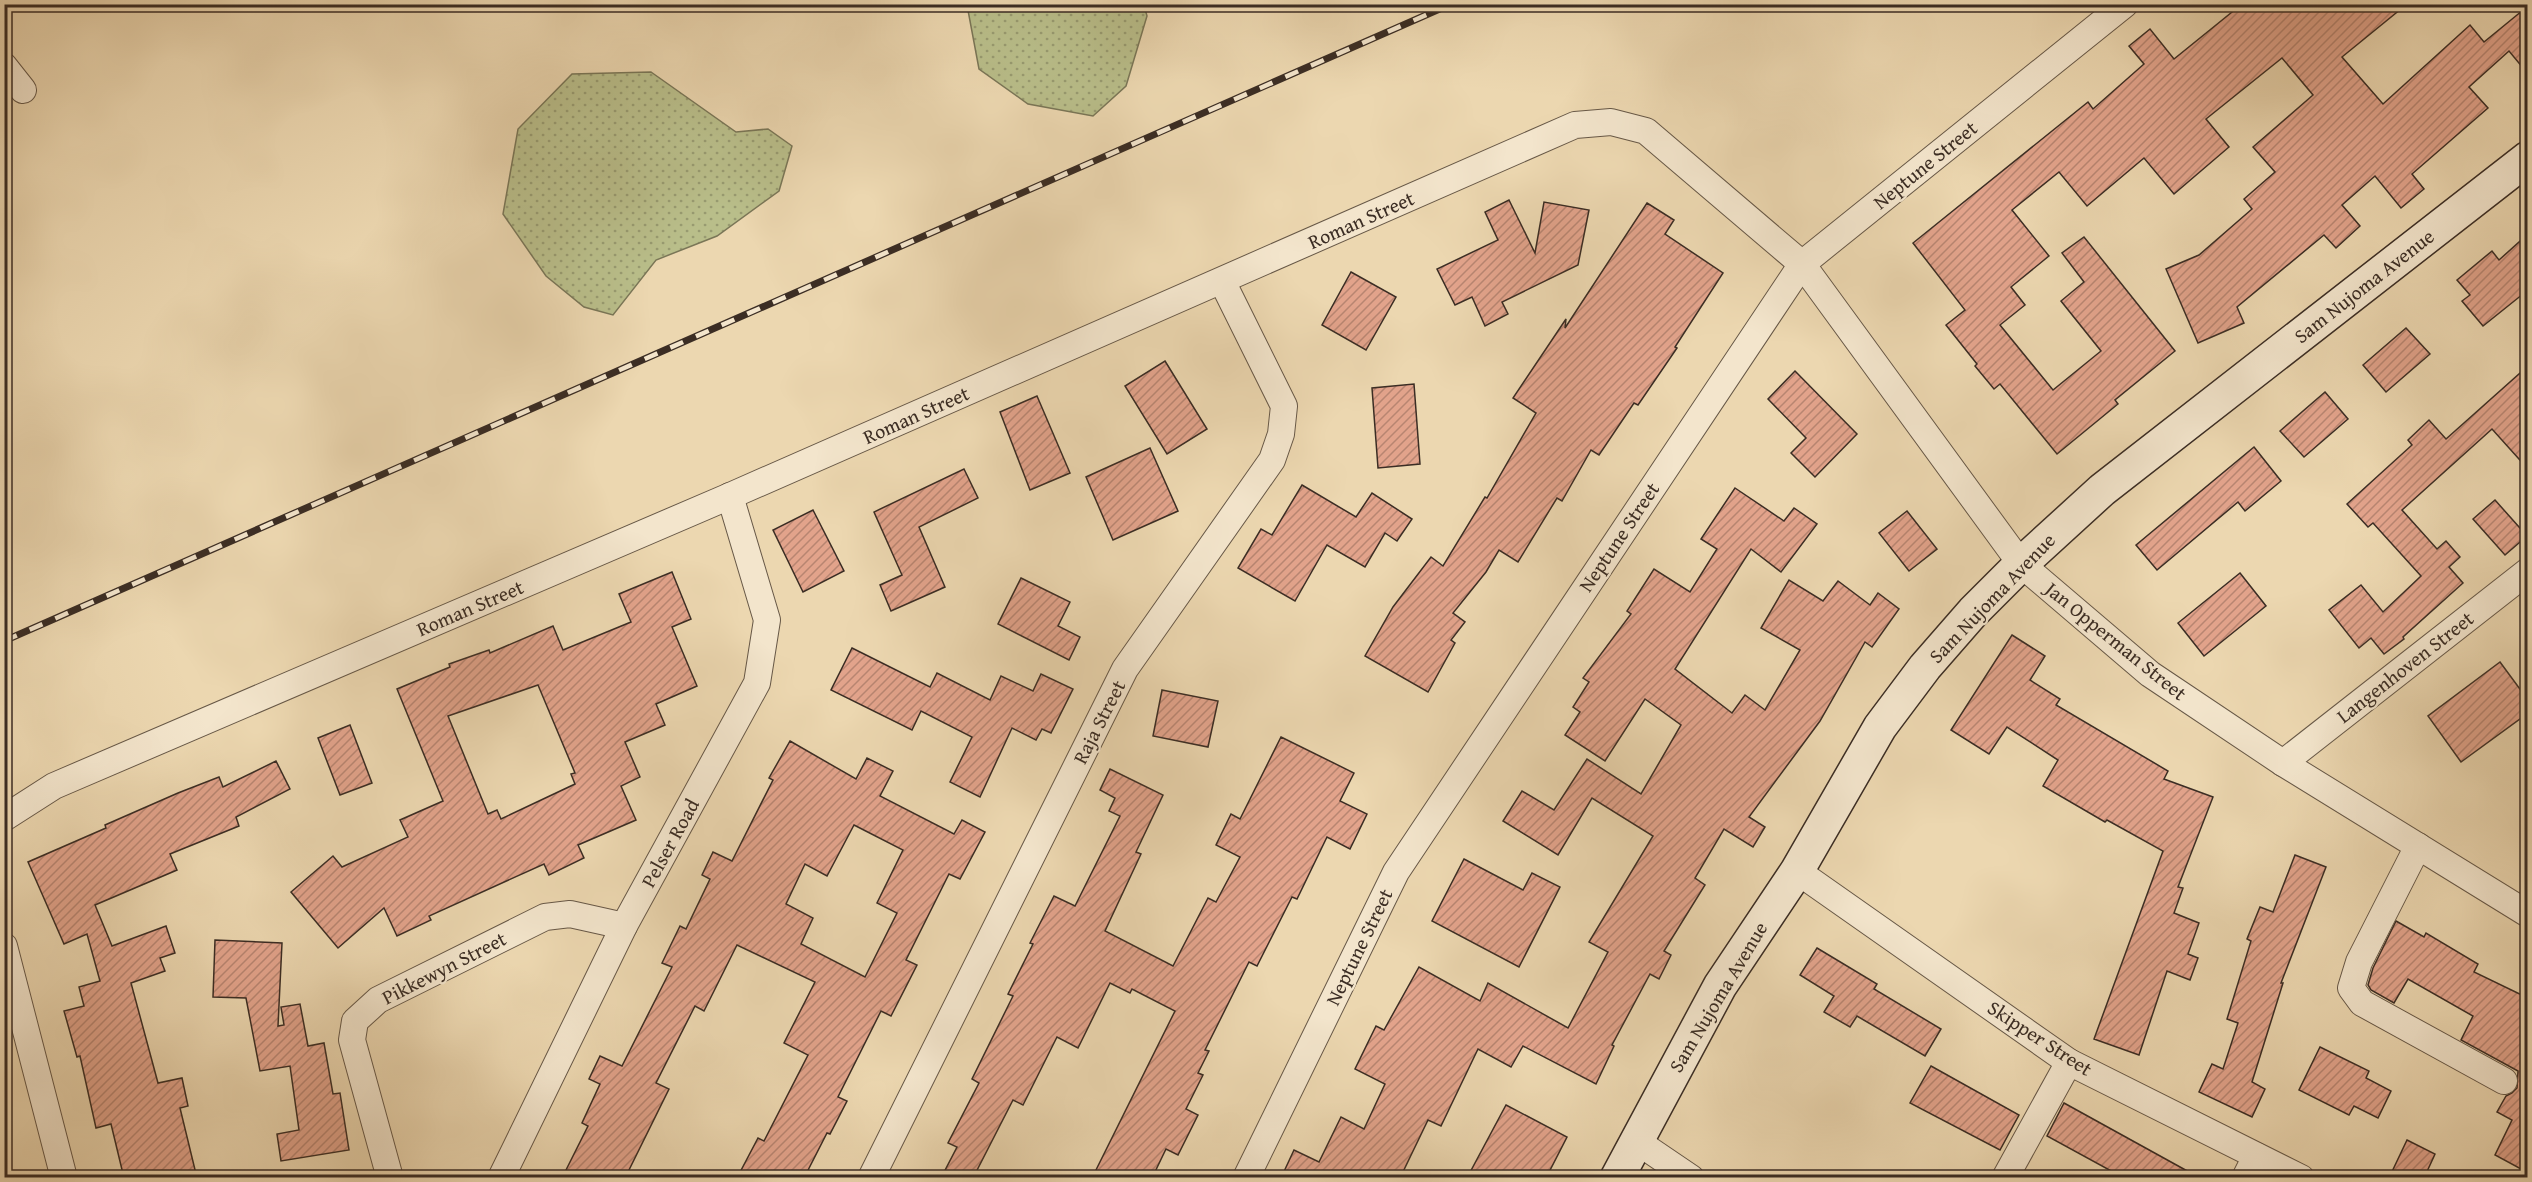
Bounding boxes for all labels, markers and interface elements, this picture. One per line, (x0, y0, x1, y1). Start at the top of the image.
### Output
street label: Neptune Street (1866, 113, 1983, 216)
street label: Roman Street (1303, 183, 1419, 256)
street label: Sam Nujoma Avenue (2287, 222, 2440, 350)
street label: Roman Street (858, 378, 974, 451)
street label: Neptune Street (1571, 476, 1666, 597)
street label: Sam Nujoma Avenue (1922, 526, 2061, 669)
street label: Roman Street (412, 572, 528, 643)
street label: Jan Opperman Street (2037, 572, 2193, 707)
street label: Langenhoven Street (2330, 604, 2479, 729)
street label: Raja Street (1065, 675, 1132, 769)
street label: Pelser Road (633, 793, 706, 892)
street label: Neptune Street (1318, 883, 1399, 1010)
street label: Sam Nujoma Avenue (1661, 916, 1774, 1078)
street label: Pikkewyn Street (377, 924, 511, 1011)
street label: Skipper Street (1982, 993, 2098, 1082)

